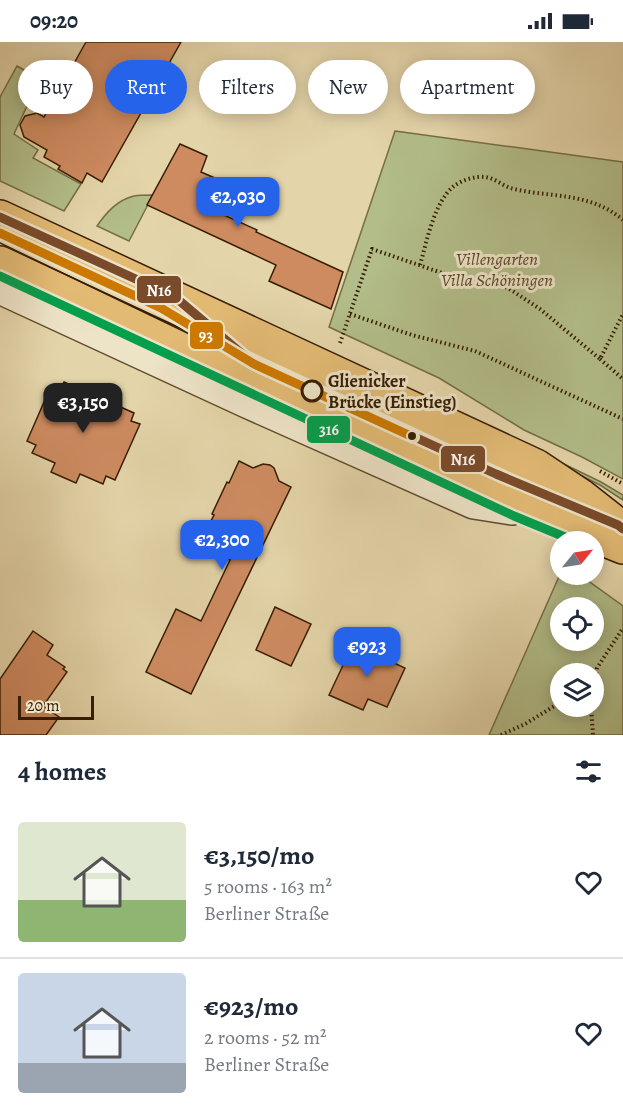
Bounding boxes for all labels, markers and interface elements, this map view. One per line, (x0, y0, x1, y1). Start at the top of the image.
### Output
text: 09:20 (30, 6, 78, 36)
chip: Buy (18, 60, 93, 114)
chip: Rent (105, 60, 187, 114)
chip: Filters (199, 60, 296, 114)
chip: New (308, 60, 388, 114)
chip: Apartment (400, 60, 535, 114)
pin: €2,030 (189, 177, 287, 228)
text: €2,030 (210, 183, 266, 210)
park label: Villengarten Villa Schöningen (441, 247, 553, 292)
line badge: N16 (136, 275, 182, 304)
text: N16 (147, 280, 172, 302)
line badge: 93 (189, 321, 224, 350)
text: 93 (199, 325, 213, 347)
place label: Glienicker Brücke (Einstieg) (328, 369, 457, 414)
marker: Glienicker Brücke (Einstieg) (301, 380, 323, 402)
pin: €3,150 (34, 383, 132, 434)
text: €3,150 (57, 389, 109, 416)
line badge: 316 (306, 415, 351, 444)
text: 316 (319, 419, 340, 441)
unlabelled marker (406, 430, 418, 442)
line badge: N16 (440, 445, 486, 473)
text: N16 (451, 449, 476, 471)
pin: €2,300 (173, 520, 271, 571)
text: €2,300 (194, 526, 250, 553)
north arrow (550, 531, 604, 585)
map controls (550, 531, 604, 717)
button: locate (550, 597, 604, 651)
pin: €923 (331, 627, 403, 678)
text: €923 (348, 633, 387, 660)
button: layers (550, 663, 604, 717)
scale bar (18, 693, 94, 720)
text: 20 m (27, 695, 60, 717)
text: 4 homes (18, 754, 107, 789)
icon: filters (572, 755, 605, 788)
text: €3,150/mo (204, 838, 314, 873)
icon: home (66, 846, 138, 918)
icon: heart (572, 866, 605, 899)
text: 5 rooms · 163 m² (204, 873, 332, 900)
text: Berliner Straße (204, 900, 329, 927)
text: €923/mo (204, 989, 298, 1024)
icon: home (66, 997, 138, 1069)
icon: heart (572, 1017, 605, 1050)
text: 2 rooms · 52 m² (204, 1024, 327, 1051)
text: Berliner Straße (204, 1051, 329, 1078)

